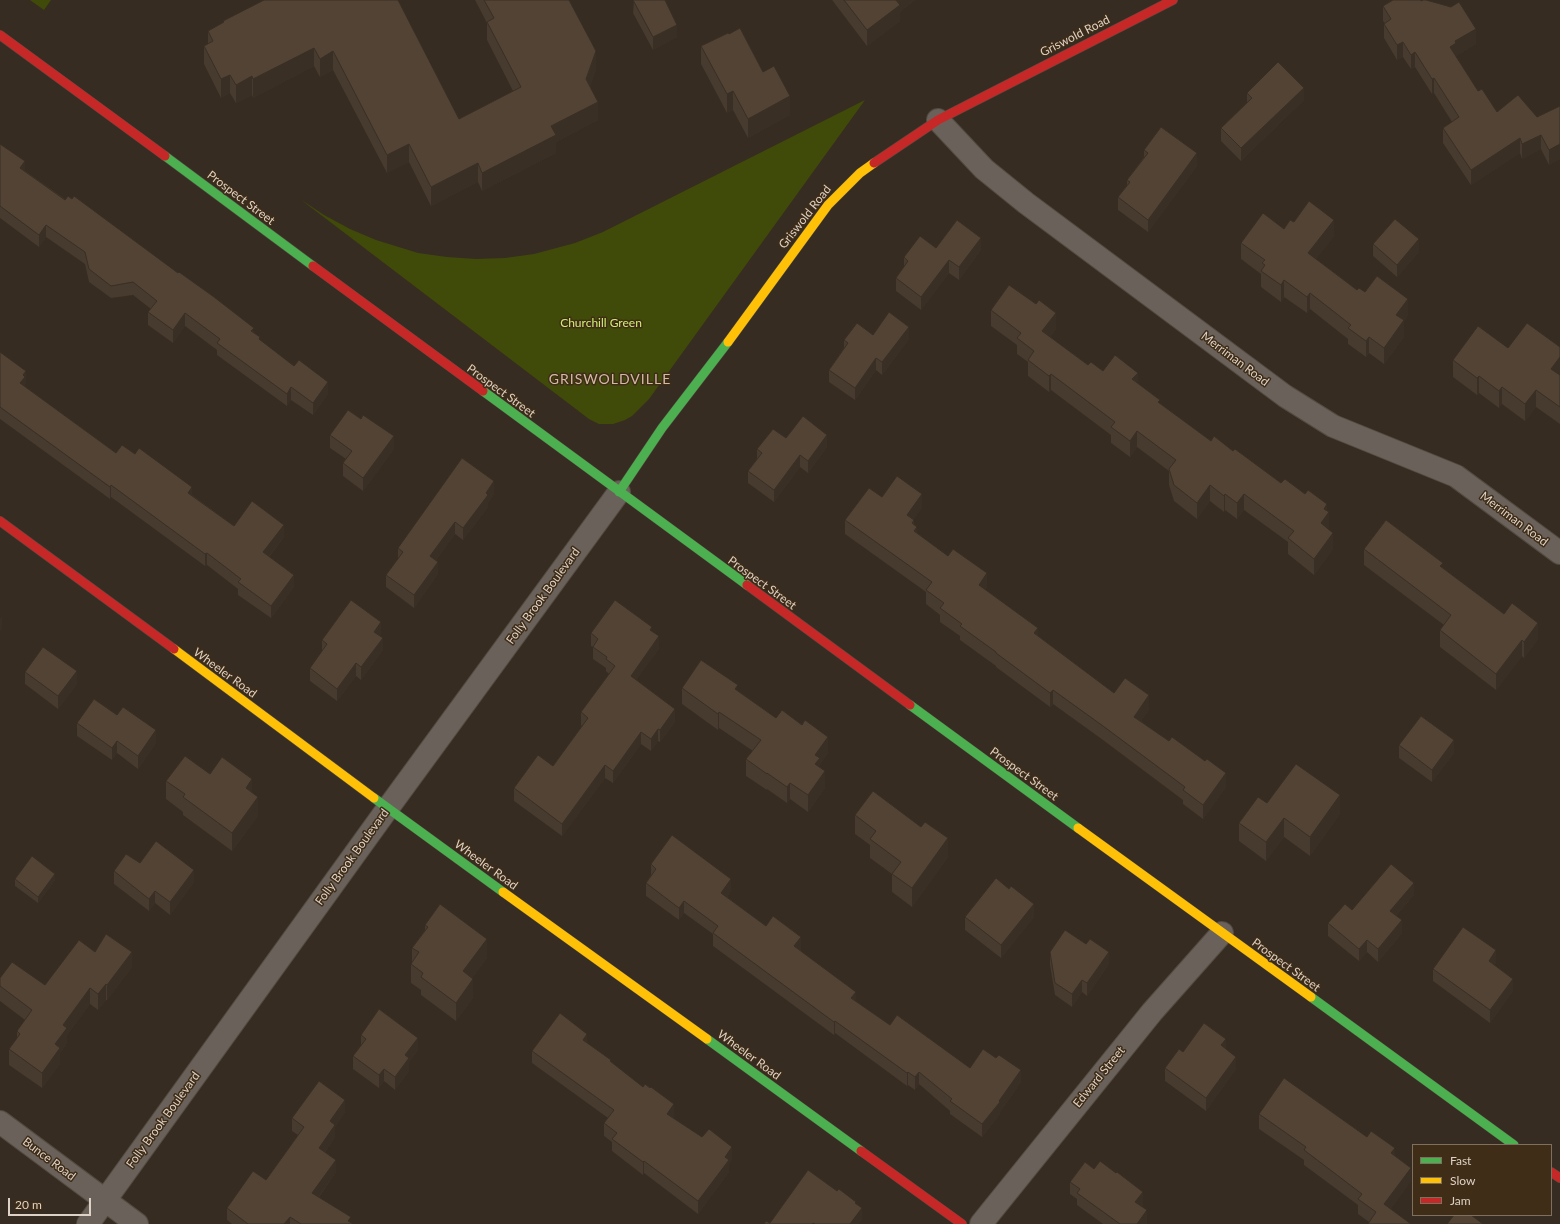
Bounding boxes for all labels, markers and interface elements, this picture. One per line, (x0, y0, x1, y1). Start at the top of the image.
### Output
street label: Griswold Road (1038, 12, 1112, 60)
street label: Prospect Street (204, 168, 278, 228)
street label: Griswold Road (776, 182, 834, 252)
park label: Churchill Green (560, 316, 642, 330)
street label: Merriman Road (1198, 329, 1272, 389)
street label: Prospect Street (464, 361, 538, 421)
district label: GRISWOLDVILLE (549, 371, 671, 387)
street label: Merriman Road (1477, 489, 1551, 549)
street label: Folly Brook Boulevard (503, 545, 583, 647)
street label: Prospect Street (725, 553, 799, 613)
street label: Wheeler Road (190, 645, 260, 701)
street label: Prospect Street (987, 744, 1061, 804)
street label: Folly Brook Boulevard (312, 806, 392, 908)
street label: Wheeler Road (451, 837, 521, 893)
street label: Prospect Street (1249, 935, 1323, 995)
street label: Wheeler Road (714, 1027, 784, 1083)
street label: Edward Street (1070, 1044, 1128, 1110)
street label: Folly Brook Boulevard (123, 1069, 203, 1171)
street label: Bunce Road (20, 1134, 78, 1184)
legend (1412, 1144, 1552, 1216)
text: Fast (1450, 1153, 1471, 1168)
text: Slow (1450, 1173, 1475, 1188)
scale bar (10, 1190, 93, 1216)
text: Jam (1450, 1193, 1471, 1208)
text: 20 m (15, 1197, 42, 1212)

